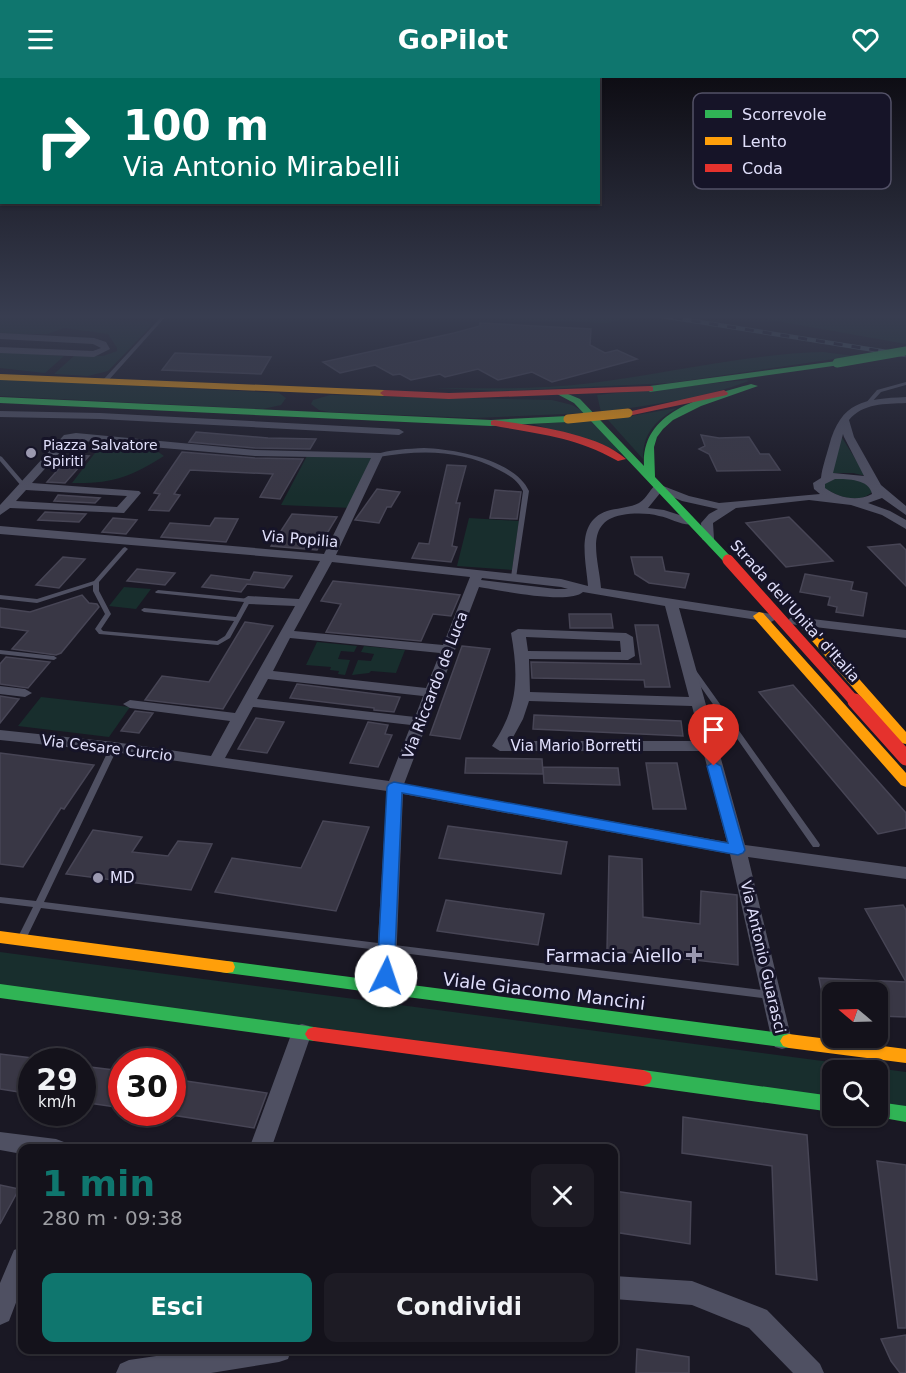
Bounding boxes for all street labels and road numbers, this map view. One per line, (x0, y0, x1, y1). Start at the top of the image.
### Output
street label: Via Popilia (261, 527, 339, 551)
street label: Strada dell'Unita' d'Italia (727, 536, 863, 686)
street label: Via Riccardo de Luca (399, 609, 471, 761)
street label: Via Cesare Curcio (40, 731, 174, 765)
street label: Via Mario Borretti (511, 737, 641, 755)
street label: Via Antonio Guarasci (737, 879, 789, 1035)
street label: Viale Giacomo Mancini (441, 968, 647, 1014)

